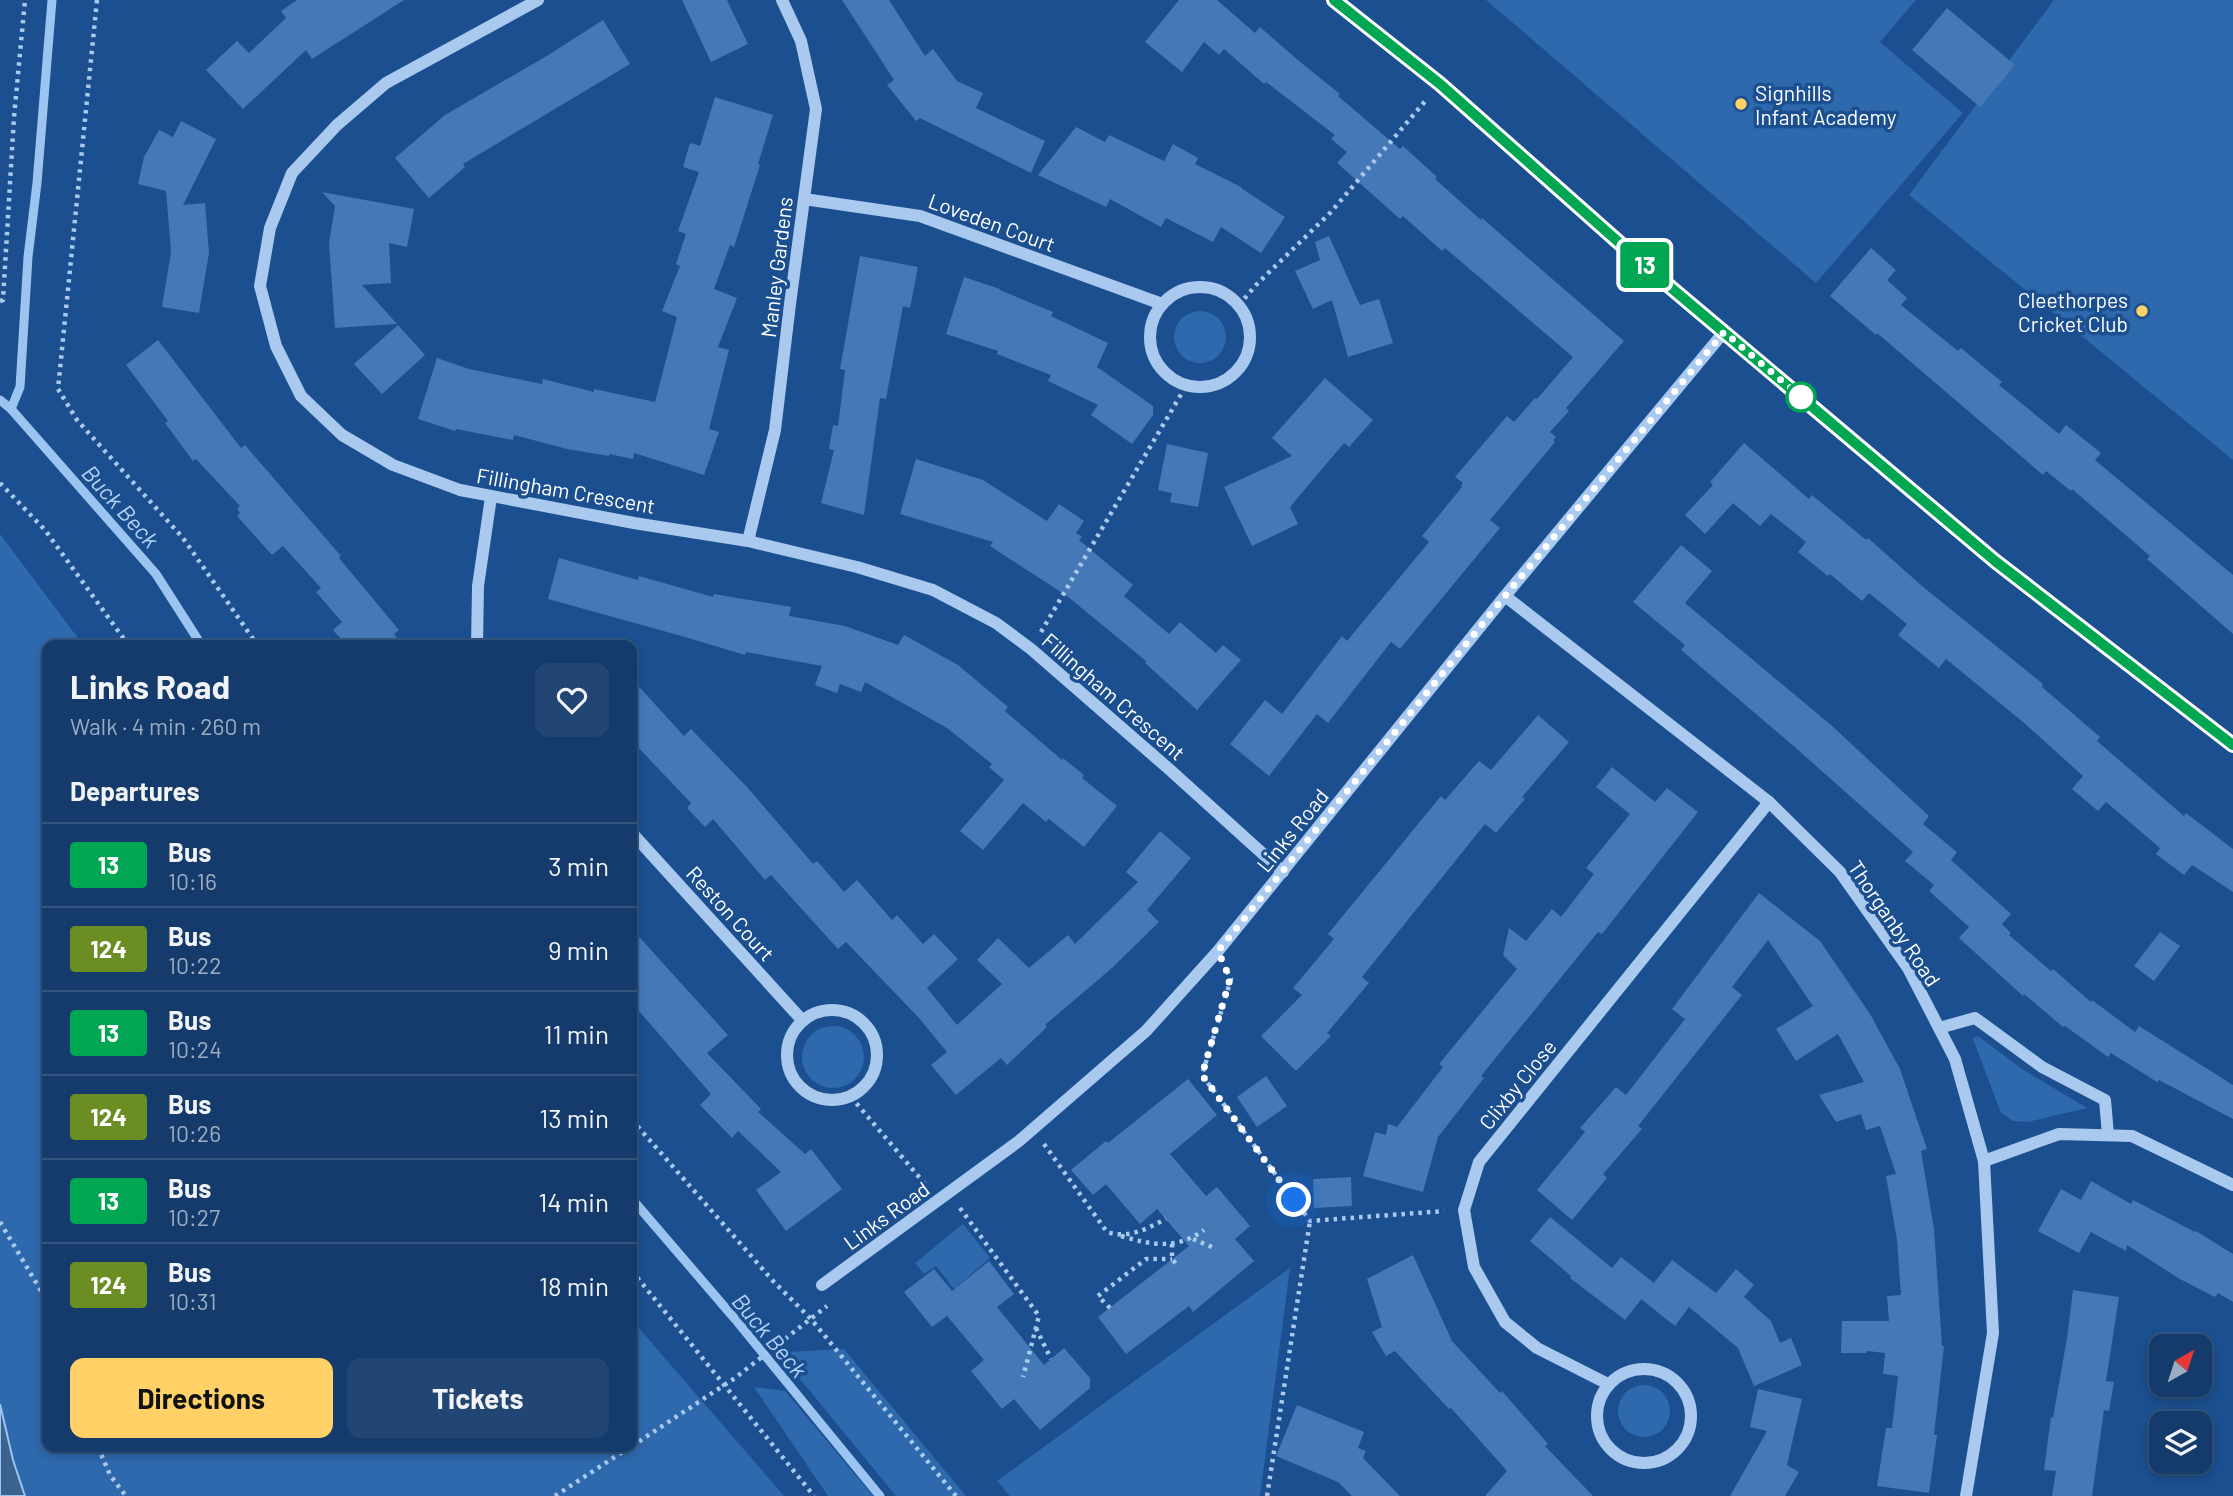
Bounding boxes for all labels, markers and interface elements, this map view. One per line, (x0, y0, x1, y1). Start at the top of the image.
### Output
place label: Signhills Infant Academy (1755, 80, 1897, 129)
marker: Signhills Infant Academy (1733, 96, 1749, 112)
street label: Loveden Court (925, 188, 1059, 256)
street label: Manley Gardens (755, 195, 797, 339)
line badge: 13 (1614, 242, 1676, 288)
text: 13 (1634, 250, 1656, 279)
place label: Cleethorpes Cricket Club (2018, 287, 2128, 336)
marker: Cleethorpes Cricket Club (2134, 303, 2150, 319)
unlabelled marker (1786, 382, 1816, 412)
water label: Buck Beck (77, 459, 165, 553)
street label: Fillingham Crescent (475, 462, 657, 518)
street label: Fillingham Crescent (1038, 627, 1190, 765)
button: heart (535, 663, 609, 737)
text: Links Road (70, 666, 230, 706)
text: Walk · 4 min · 260 m (70, 712, 261, 740)
text: Departures (70, 775, 200, 806)
street label: Links Road (1251, 783, 1333, 877)
text: Bus (168, 836, 211, 867)
text: 13 (98, 850, 119, 879)
text: 3 min (548, 850, 609, 881)
street label: Thorganby Road (1844, 855, 1946, 991)
street label: Reston Court (682, 860, 780, 966)
text: 10:16 (168, 867, 217, 895)
text: Bus (168, 920, 211, 951)
text: 124 (90, 934, 127, 963)
text: 9 min (548, 934, 609, 965)
text: 10:22 (168, 951, 222, 979)
text: Bus (168, 1004, 211, 1035)
text: 13 (98, 1018, 119, 1047)
text: 11 min (543, 1018, 609, 1049)
street label: Clixby Close (1473, 1034, 1561, 1134)
text: 10:24 (168, 1035, 222, 1063)
text: Bus (168, 1088, 211, 1119)
text: 124 (90, 1102, 127, 1131)
text: 13 min (539, 1102, 609, 1133)
text: 10:26 (168, 1119, 221, 1147)
text: Bus (168, 1172, 211, 1203)
street label: Links Road (838, 1176, 934, 1254)
your location (1276, 1182, 1311, 1217)
text: 13 (98, 1186, 119, 1215)
text: 14 min (538, 1186, 609, 1217)
text: 10:27 (168, 1203, 220, 1231)
text: Bus (168, 1256, 211, 1287)
text: 124 (90, 1270, 127, 1299)
text: 18 min (539, 1270, 609, 1301)
text: 10:31 (168, 1287, 217, 1315)
water label: Buck Beck (727, 1287, 813, 1383)
north arrow (2149, 1334, 2212, 1396)
map controls (2149, 1334, 2212, 1474)
button: Directions (70, 1358, 333, 1438)
button: Tickets (347, 1358, 609, 1438)
button: layers (2149, 1411, 2212, 1474)

